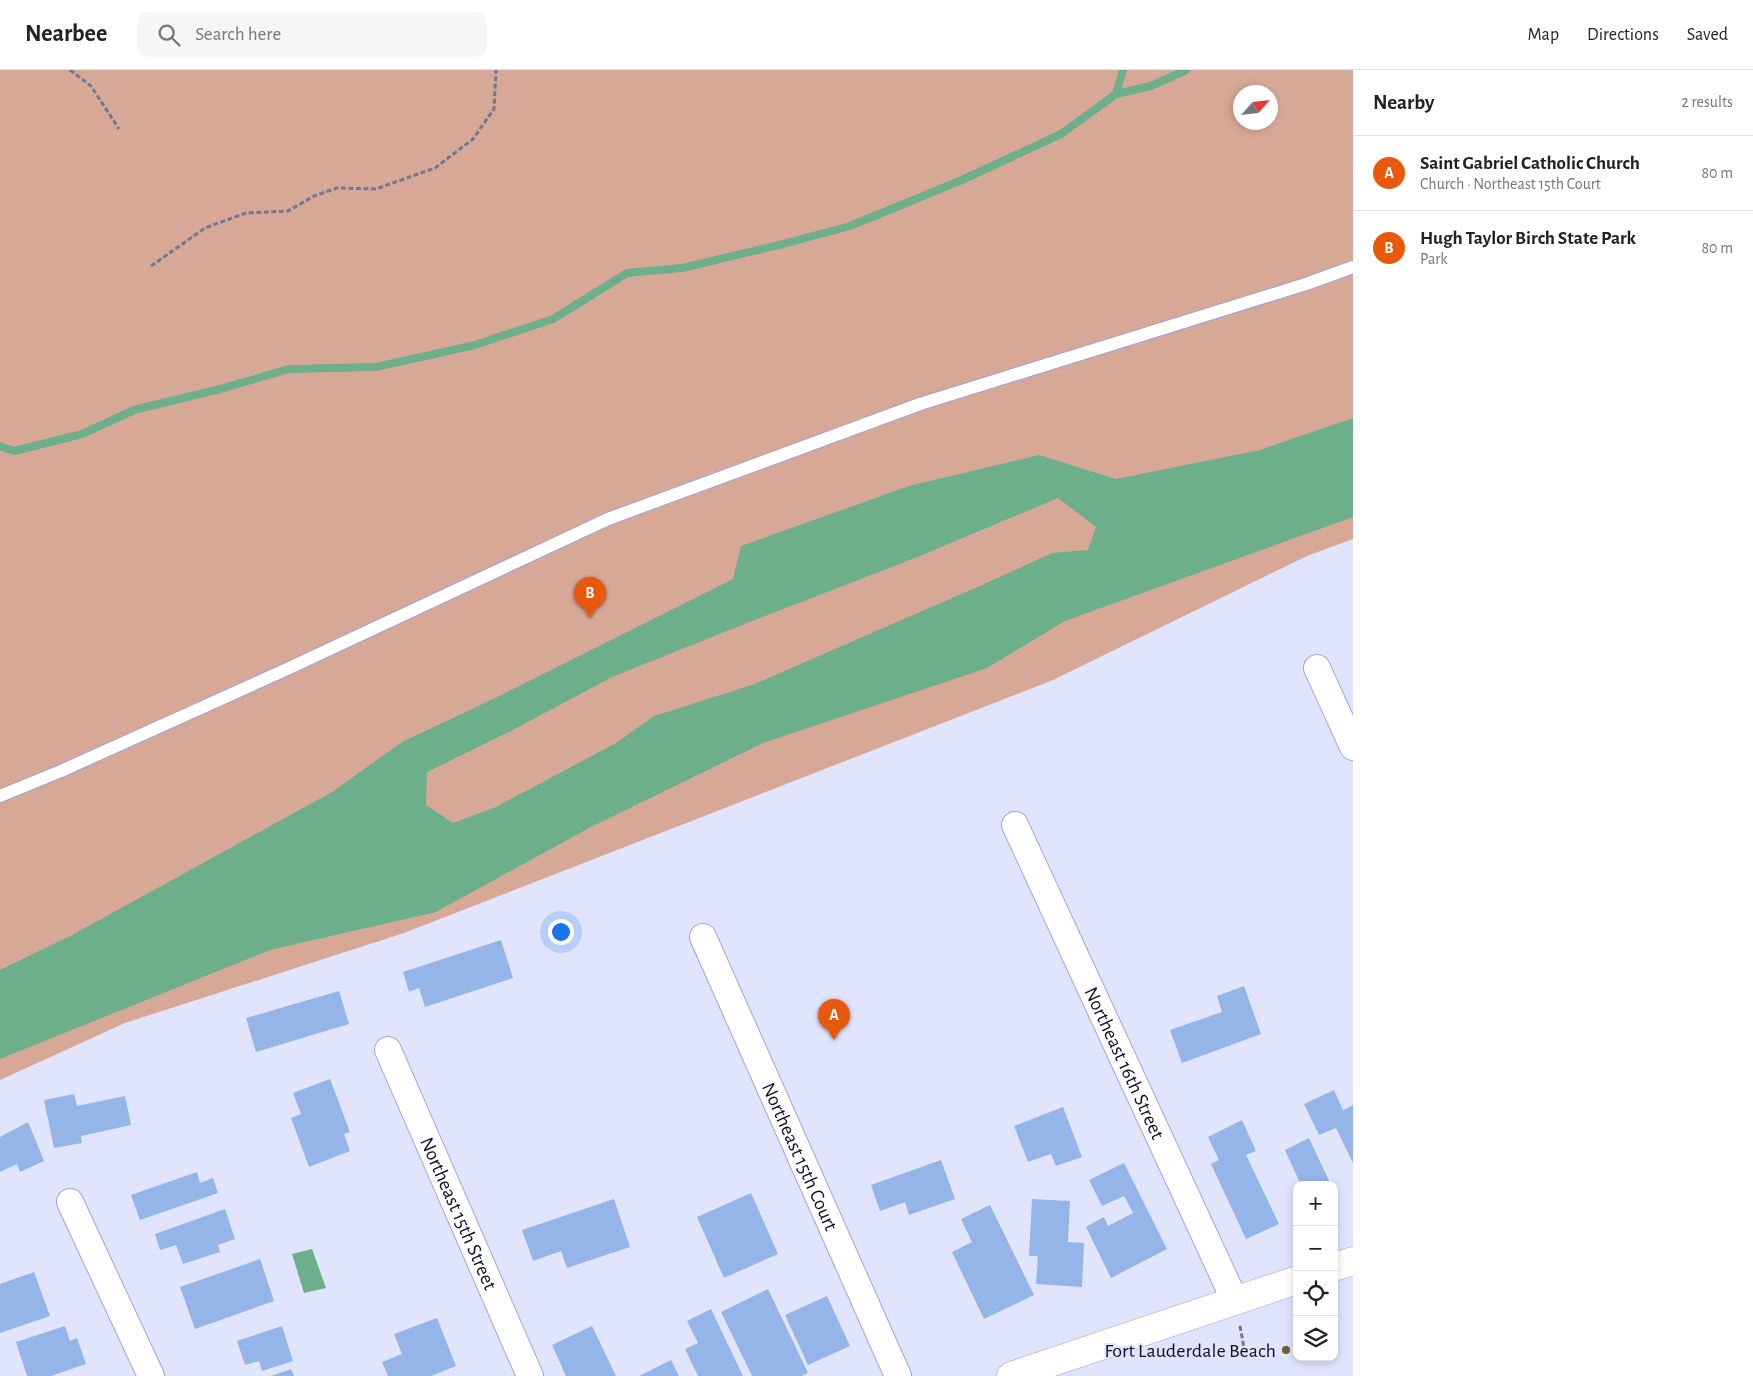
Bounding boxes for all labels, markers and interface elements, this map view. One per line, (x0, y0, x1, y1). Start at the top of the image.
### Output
search box (137, 12, 487, 57)
icon: search (155, 21, 183, 49)
text: Nearbee (25, 22, 107, 46)
text: Search here (195, 25, 281, 44)
text: Map (1528, 26, 1559, 44)
text: Directions (1587, 26, 1659, 44)
text: Saved (1687, 26, 1728, 44)
north arrow (1233, 85, 1278, 130)
text: Nearby (1373, 92, 1434, 113)
text: 2 results (1681, 94, 1733, 110)
text: Saint Gabriel Catholic Church (1420, 154, 1640, 173)
text: A (1384, 165, 1394, 181)
text: 80 m (1702, 165, 1733, 181)
text: Church · Northeast 15th Court (1420, 176, 1601, 192)
text: Hugh Taylor Birch State Park (1420, 229, 1636, 248)
text: B (1384, 240, 1394, 256)
text: 80 m (1702, 240, 1733, 256)
text: Park (1420, 251, 1448, 267)
pin: B (574, 577, 606, 618)
your location (548, 919, 574, 945)
street label: Northeast 16th Street (1080, 984, 1168, 1143)
pin: A (818, 999, 850, 1040)
street label: Northeast 15th Court (758, 1080, 841, 1234)
street label: Northeast 15th Street (416, 1134, 500, 1293)
map controls (1293, 1181, 1338, 1361)
button: + (1293, 1181, 1338, 1226)
button: − (1293, 1226, 1338, 1271)
button: locate (1293, 1271, 1338, 1316)
button: layers (1293, 1316, 1338, 1361)
place label: Fort Lauderdale Beach (1104, 1341, 1276, 1361)
marker: Fort Lauderdale Beach (1280, 1344, 1292, 1356)

